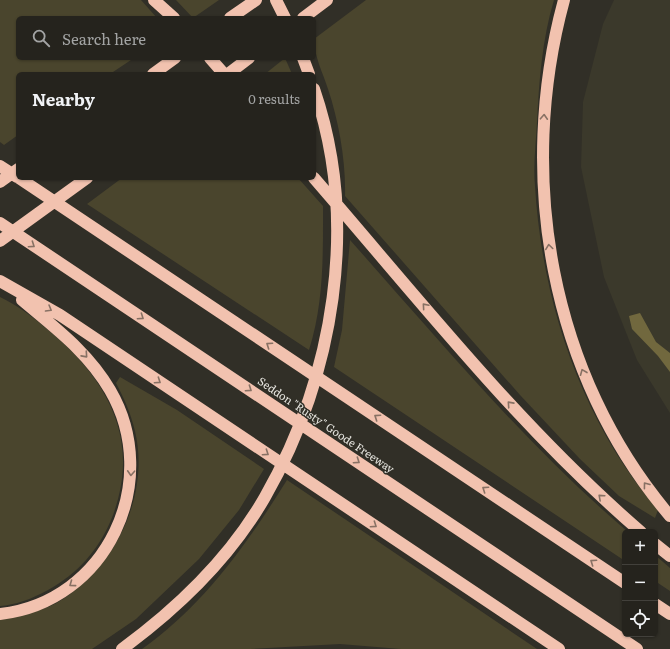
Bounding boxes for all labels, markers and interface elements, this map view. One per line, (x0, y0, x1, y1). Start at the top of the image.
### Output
search box (16, 16, 316, 60)
icon: search (30, 27, 52, 49)
text: Search here (62, 27, 146, 50)
text: Nearby (32, 86, 95, 111)
text: 0 results (248, 89, 300, 108)
one-way arrow (539, 114, 548, 120)
one-way arrow (28, 240, 35, 247)
one-way arrow (545, 244, 554, 250)
one-way arrow (422, 303, 429, 311)
one-way arrow (45, 305, 52, 312)
one-way arrow (136, 312, 143, 319)
one-way arrow (266, 343, 273, 350)
one-way arrow (80, 350, 88, 358)
one-way arrow (580, 368, 588, 375)
street label: Seddon "Rusty" Goode Freeway (255, 372, 399, 476)
one-way arrow (154, 376, 161, 384)
one-way arrow (244, 384, 251, 391)
one-way arrow (508, 402, 515, 409)
one-way arrow (374, 415, 381, 422)
one-way arrow (262, 448, 269, 456)
one-way arrow (353, 457, 360, 464)
one-way arrow (126, 470, 135, 476)
one-way arrow (644, 483, 651, 490)
one-way arrow (482, 487, 489, 494)
one-way arrow (598, 494, 606, 502)
one-way arrow (370, 520, 377, 528)
map controls (622, 529, 658, 637)
button: + (622, 529, 658, 565)
one-way arrow (590, 560, 597, 567)
button: − (622, 565, 658, 601)
one-way arrow (70, 579, 77, 586)
button: locate (622, 601, 658, 637)

